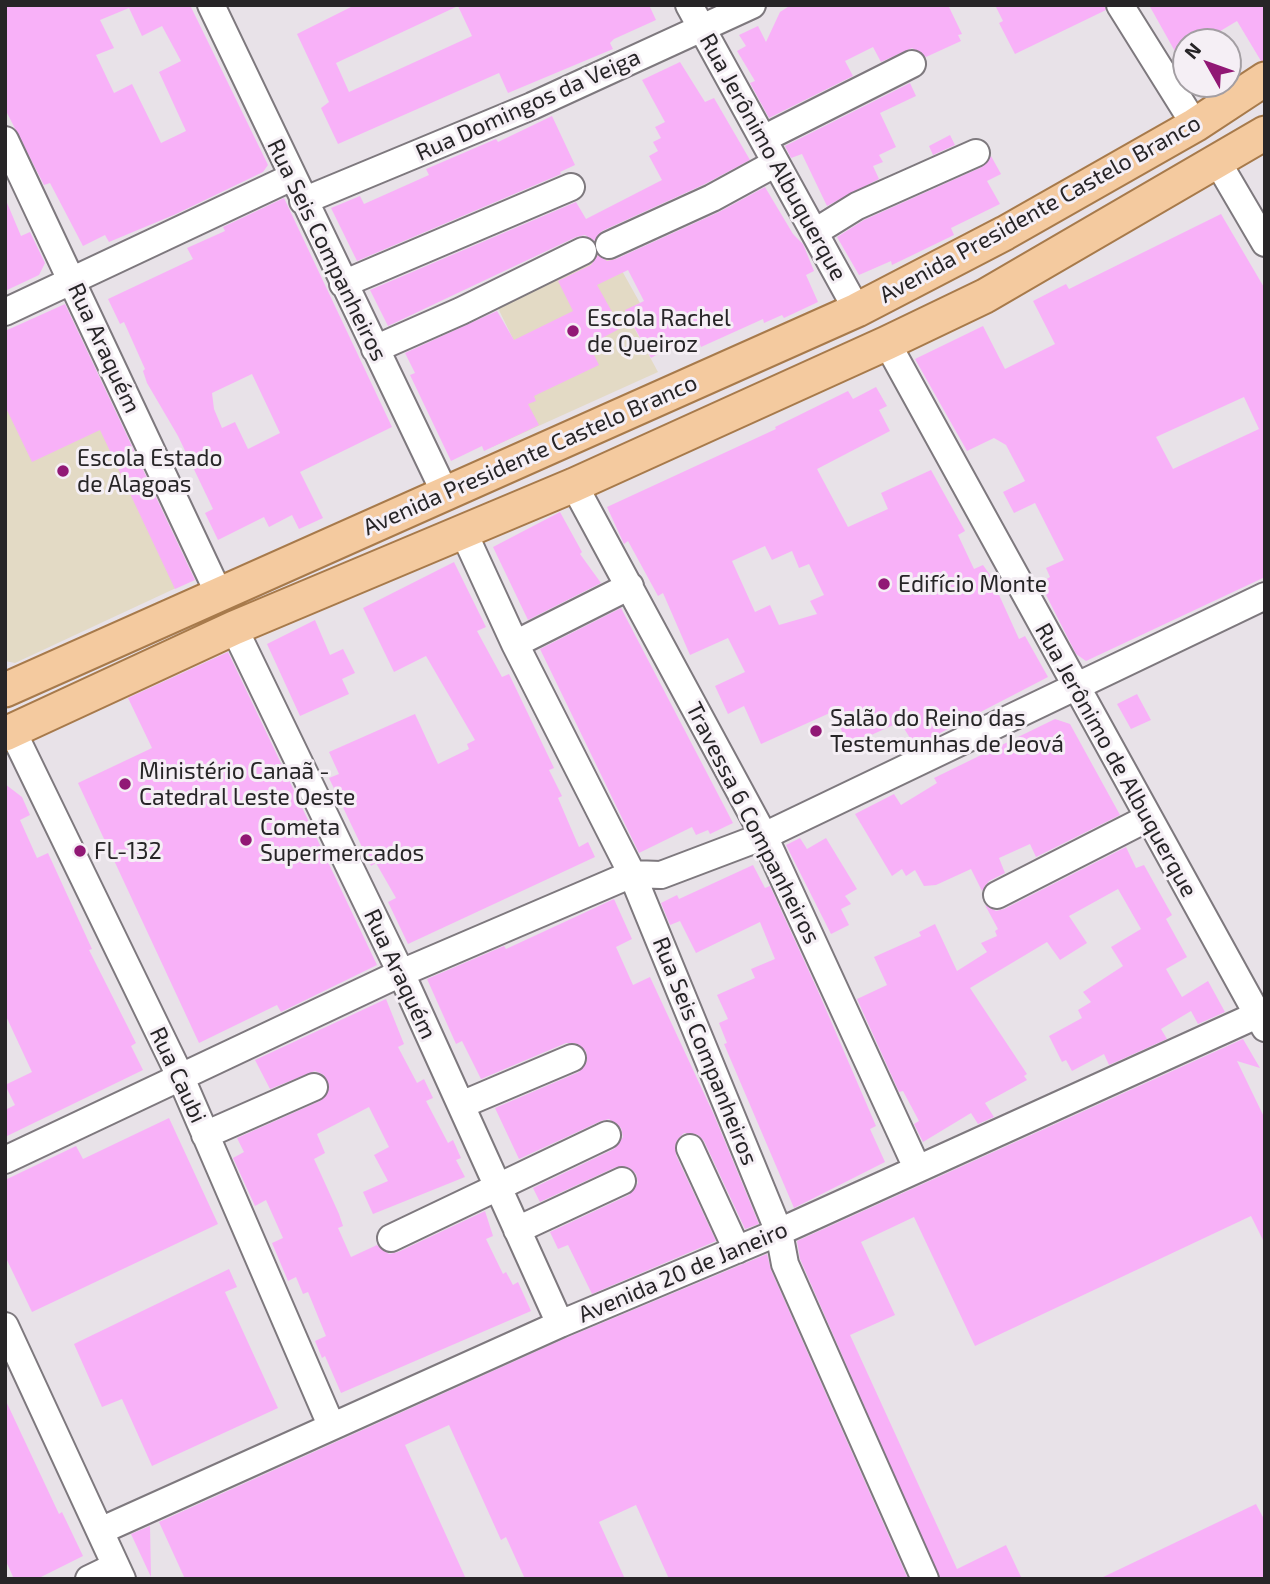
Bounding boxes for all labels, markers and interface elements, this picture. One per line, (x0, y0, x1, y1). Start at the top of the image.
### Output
north arrow (1172, 28, 1242, 98)
street label: Rua Jerônimo Albuquerque (694, 29, 852, 285)
text: N (1179, 38, 1205, 63)
street label: Rua Domingos da Veiga (412, 43, 644, 167)
street label: Avenida Presidente Castelo Branco (875, 109, 1205, 309)
street label: Rua Seis Companheiros (261, 134, 393, 366)
street label: Rua Araquém (62, 279, 146, 417)
place label: Escola Rachel de Queiroz (587, 304, 731, 358)
marker: Escola Rachel de Queiroz (565, 323, 581, 339)
street label: Avenida Presidente Castelo Branco (359, 369, 701, 541)
place label: Escola Estado de Alagoas (77, 444, 222, 498)
marker: Escola Estado de Alagoas (55, 463, 71, 479)
place label: Edifício Monte (898, 570, 1047, 598)
marker: Edifício Monte (876, 576, 892, 592)
street label: Rua Jerônimo de Albuquerque (1029, 618, 1203, 902)
street label: Travessa 6 Companheiros (680, 698, 826, 948)
place label: Salão do Reino das Testemunhas de Jeová (830, 704, 1064, 758)
marker: Salão do Reino das Testemunhas de Jeová (808, 723, 824, 739)
place label: Ministério Canaã - Catedral Leste Oeste (139, 757, 355, 811)
marker: Ministério Canaã - Catedral Leste Oeste (117, 776, 133, 792)
place label: Cometa Supermercados (260, 813, 424, 867)
marker: Cometa Supermercados (238, 832, 254, 848)
place label: FL-132 (94, 837, 162, 865)
marker: FL-132 (72, 843, 88, 859)
street label: Rua Araquém (358, 905, 442, 1043)
street label: Rua Seis Companheiros (647, 933, 763, 1169)
street label: Rua Caubi (144, 1023, 212, 1127)
street label: Avenida 20 de Janeiro (574, 1215, 792, 1329)

